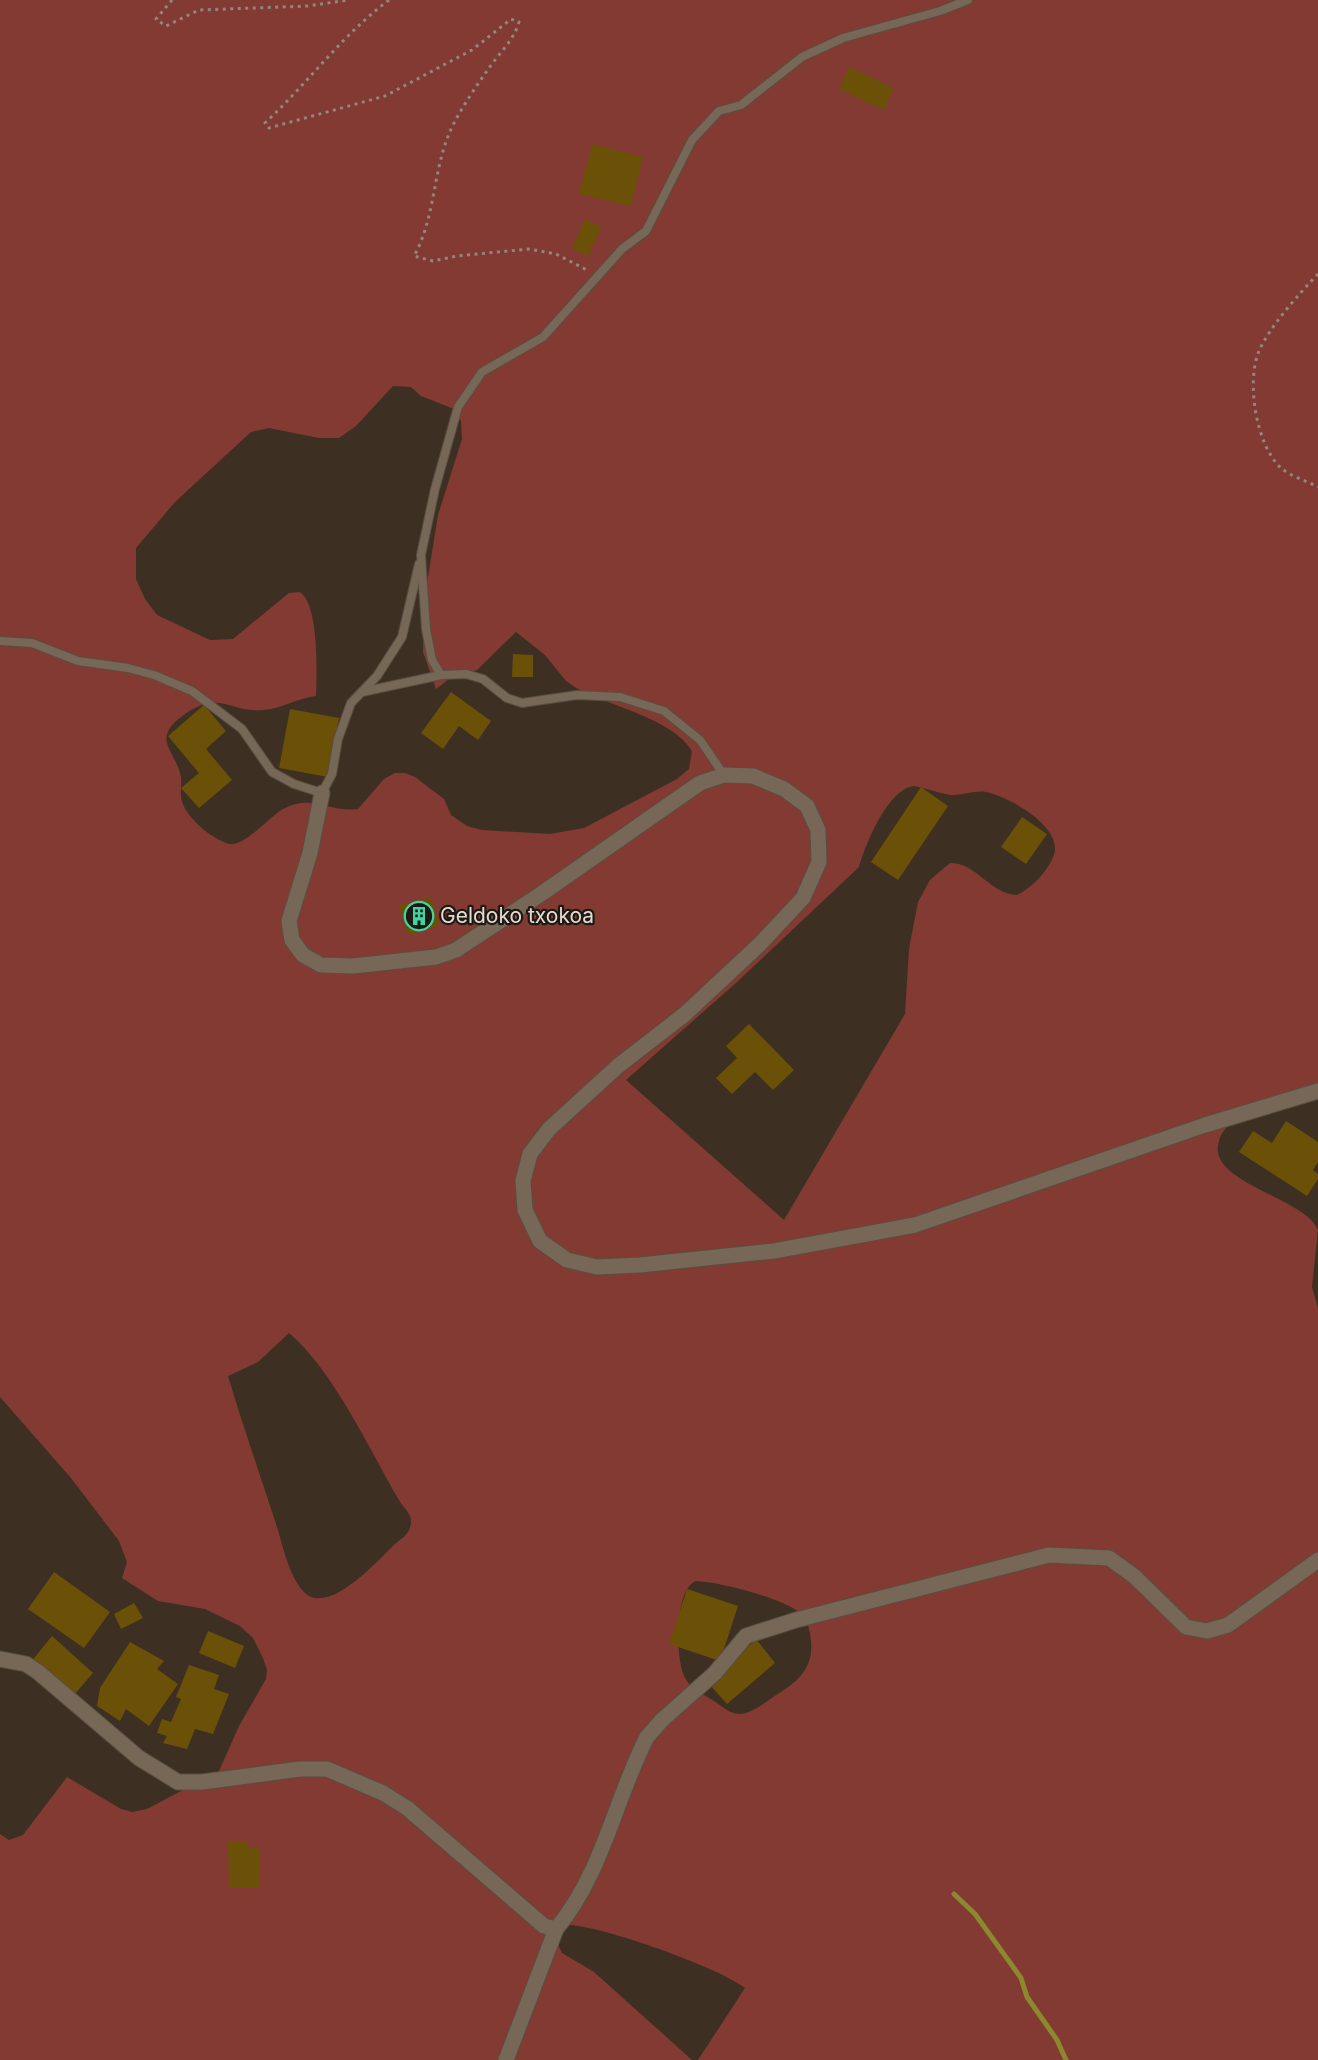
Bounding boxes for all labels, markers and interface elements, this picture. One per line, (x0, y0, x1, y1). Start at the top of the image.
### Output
building icon: Geldoko txokoa (403, 900, 435, 932)
place label: Geldoko txokoa (440, 903, 594, 928)

